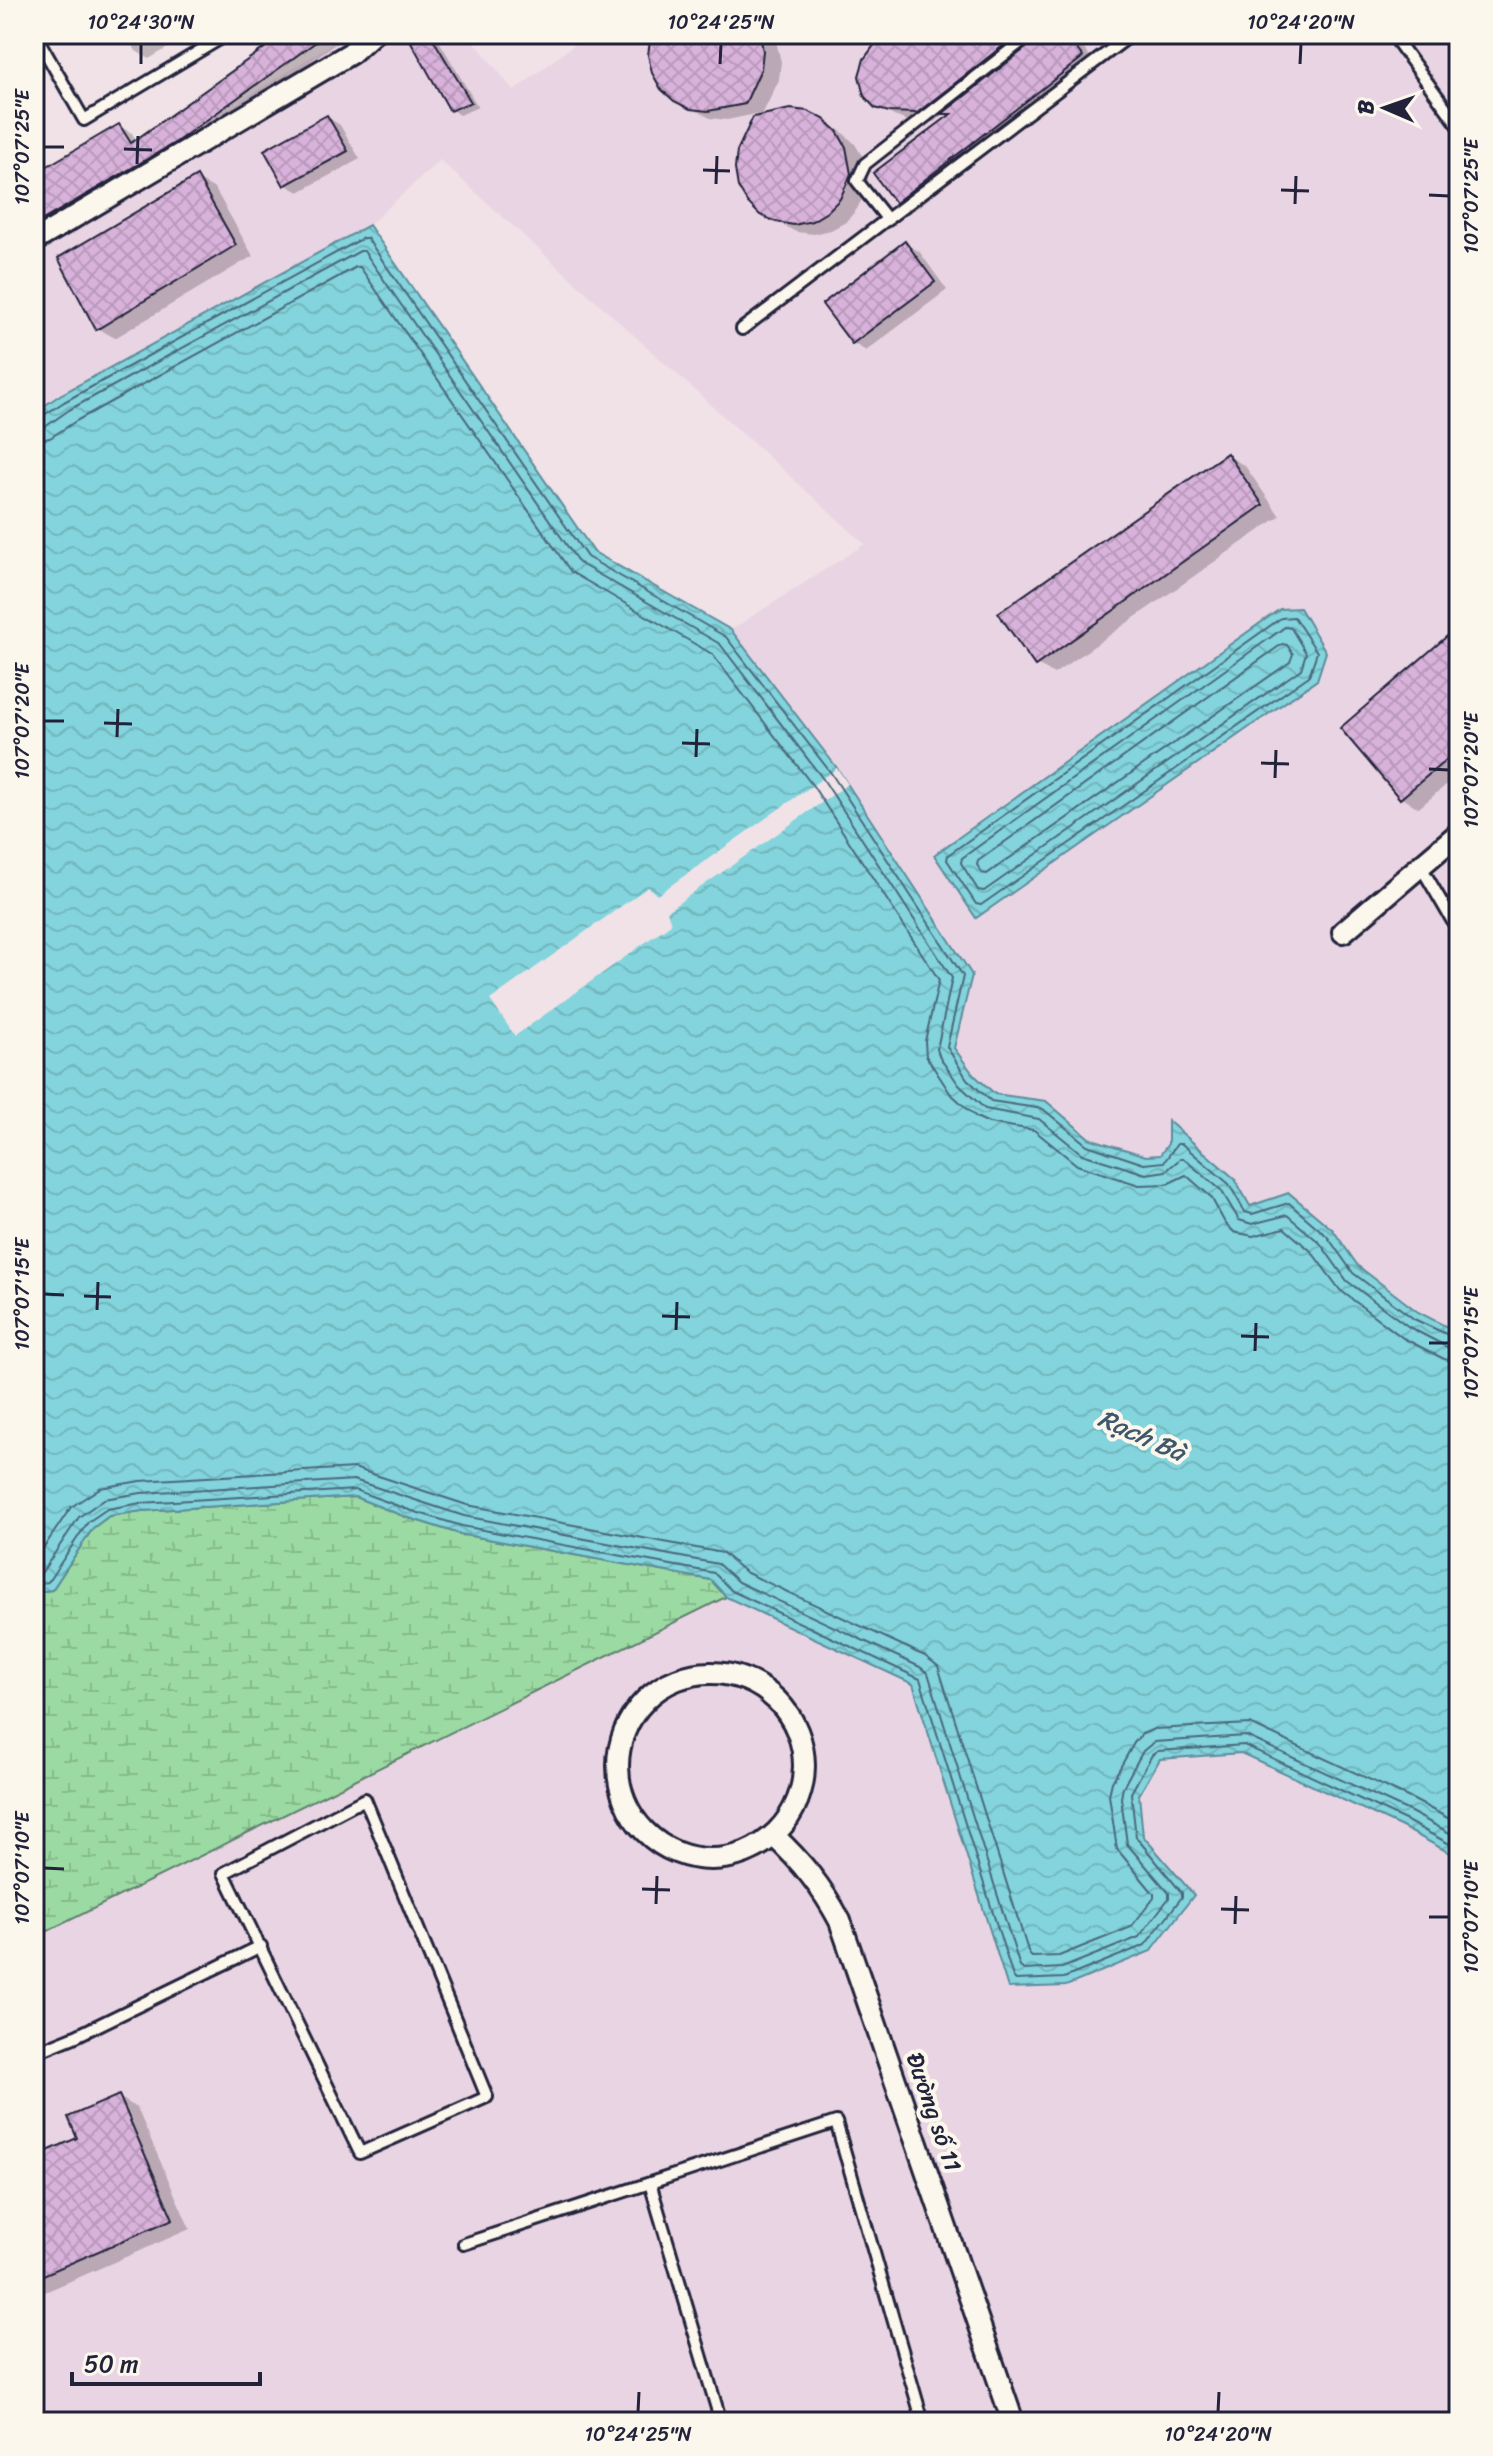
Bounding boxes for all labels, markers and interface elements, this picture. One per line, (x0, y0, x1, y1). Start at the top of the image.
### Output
text: 10°24'30"N (87, 5, 195, 40)
text: 10°24'25"N (667, 5, 775, 40)
text: 10°24'20"N (1247, 5, 1355, 40)
north arrow (1345, 68, 1425, 148)
text: 107°07'25"E (5, 87, 40, 205)
text: B (1346, 100, 1385, 115)
text: 107°07'25"E (1454, 136, 1489, 254)
text: 107°07'20"E (5, 661, 40, 779)
text: 107°07'20"E (1454, 710, 1489, 828)
text: 107°07'15"E (5, 1236, 40, 1350)
text: 107°07'15"E (1454, 1285, 1489, 1399)
water label: Rạch Bà (1091, 1395, 1195, 1475)
text: 107°07'10"E (5, 1809, 40, 1925)
text: 107°07'10"E (1454, 1858, 1489, 1974)
street label: Đường số 11 (894, 2047, 974, 2177)
scale bar (72, 2336, 260, 2386)
text: 50 m (84, 2343, 139, 2385)
text: 10°24'25"N (584, 2417, 692, 2452)
text: 10°24'20"N (1164, 2417, 1272, 2452)

